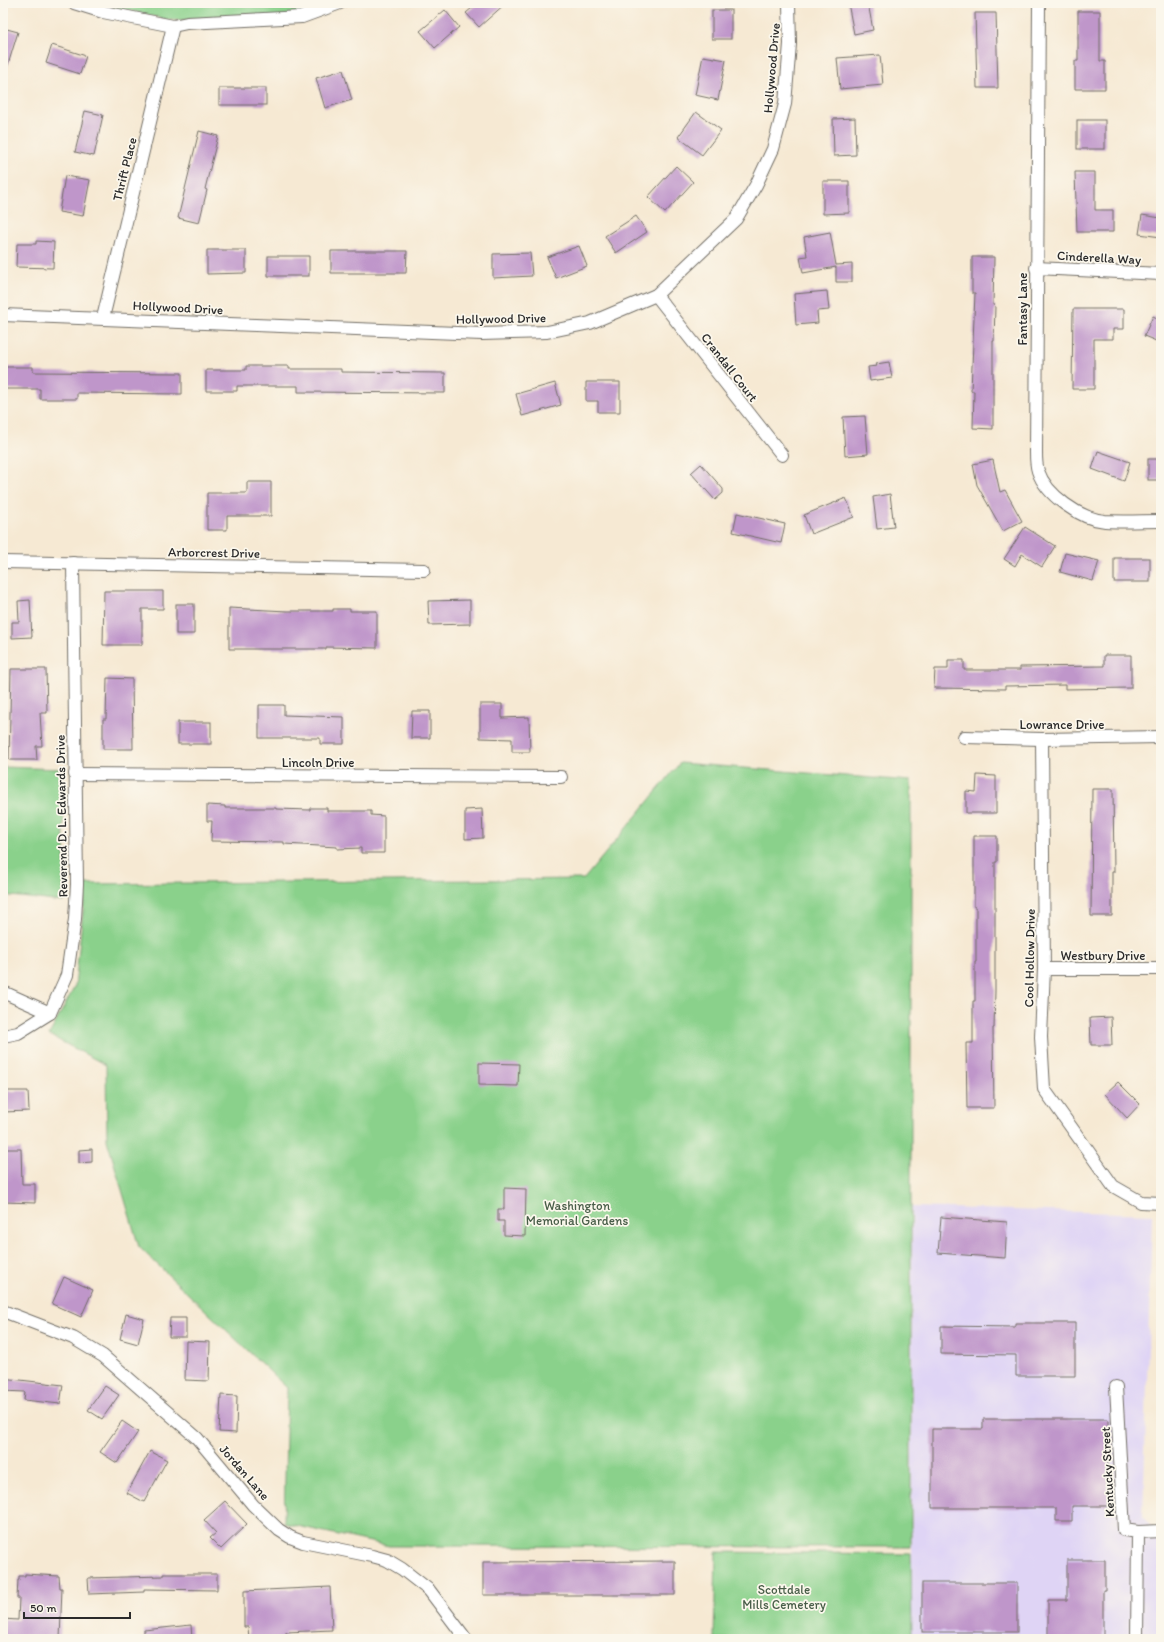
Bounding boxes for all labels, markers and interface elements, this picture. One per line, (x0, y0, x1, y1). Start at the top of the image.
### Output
street label: Hollywood Drive (760, 22, 783, 114)
street label: Thrift Place (109, 136, 140, 202)
street label: Cinderella Way (1056, 248, 1141, 267)
street label: Fantasy Lane (1015, 273, 1030, 345)
street label: Hollywood Drive (132, 298, 223, 317)
street label: Hollywood Drive (456, 310, 546, 327)
street label: Crandall Court (698, 330, 761, 405)
street label: Arborcrest Drive (168, 544, 260, 561)
street label: Lowrance Drive (1019, 717, 1105, 732)
street label: Reverend D. L. Edwards Drive (53, 735, 70, 897)
street label: Lincoln Drive (282, 755, 354, 770)
street label: Cool Hollow Drive (1021, 909, 1038, 1008)
street label: Westbury Drive (1061, 948, 1145, 963)
park label: Washington Memorial Gardens (526, 1198, 628, 1228)
street label: Kentucky Street (1098, 1426, 1117, 1517)
street label: Jordan Lane (217, 1442, 273, 1503)
park label: Scottdale Mills Cemetery (742, 1582, 826, 1612)
scale bar (24, 1594, 130, 1620)
text: 50 m (30, 1601, 56, 1615)

